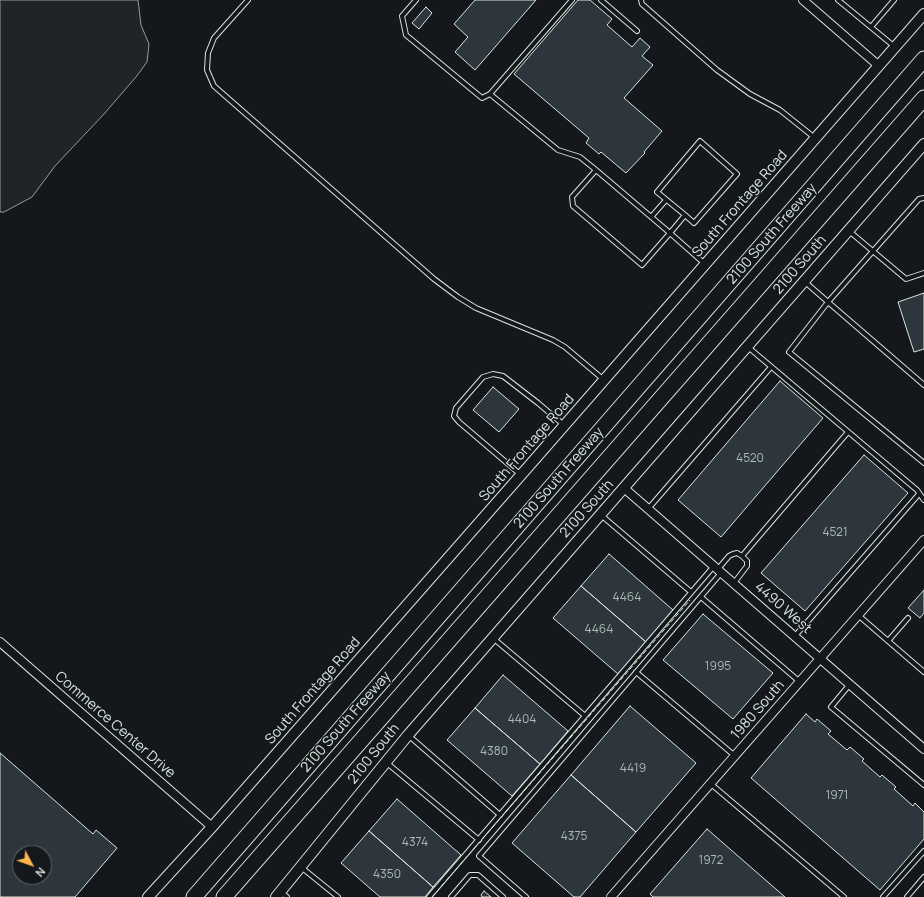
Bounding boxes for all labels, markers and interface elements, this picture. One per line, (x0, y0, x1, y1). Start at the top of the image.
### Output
street label: South Frontage Road (689, 147, 791, 261)
street label: 2100 South Freeway (724, 180, 820, 288)
street label: 2100 South (770, 232, 830, 298)
street label: South Frontage Road (476, 391, 578, 505)
street label: 2100 South Freeway (511, 424, 607, 532)
house number: 4520 (736, 452, 764, 466)
street label: 2100 South (557, 476, 617, 542)
house number: 4521 (822, 526, 848, 540)
street label: 4490 West (751, 579, 815, 637)
house number: 4464 (613, 591, 641, 605)
house number: 4464 (585, 623, 613, 637)
street label: South Frontage Road (262, 634, 364, 748)
house number: 1995 (705, 660, 731, 674)
street label: Commerce Center Drive (51, 668, 179, 782)
street label: 2100 South Freeway (298, 668, 394, 776)
street label: 1980 South (728, 677, 788, 743)
house number: 4404 (508, 713, 536, 727)
street label: 2100 South (345, 721, 403, 787)
house number: 4380 (480, 745, 508, 759)
house number: 4419 (620, 762, 646, 776)
house number: 1971 (826, 789, 848, 803)
house number: 4375 (561, 830, 587, 844)
house number: 4374 (402, 836, 428, 850)
north arrow (12, 845, 52, 885)
house number: 1972 (699, 854, 723, 868)
text: N (32, 865, 49, 880)
house number: 4350 (373, 868, 401, 882)

